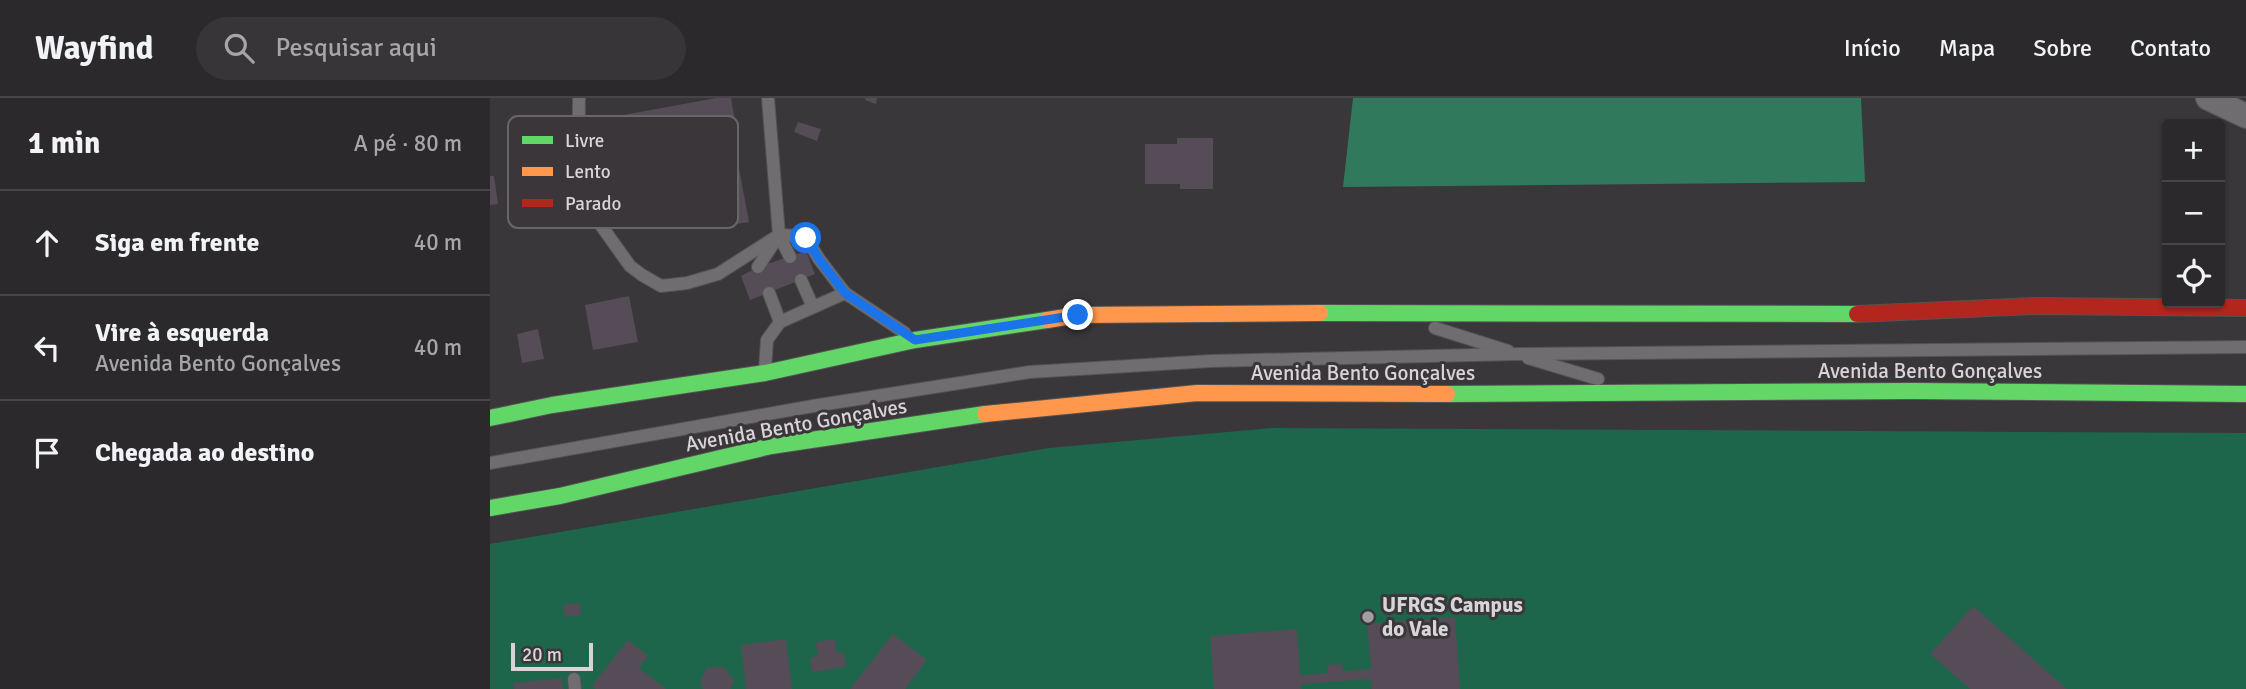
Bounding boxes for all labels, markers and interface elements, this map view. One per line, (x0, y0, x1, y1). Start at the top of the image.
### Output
search box (196, 17, 686, 80)
text: Wayfind (35, 28, 154, 69)
icon: search (220, 29, 258, 67)
text: Pesquisar aqui (276, 32, 437, 64)
text: Início (1844, 33, 1901, 63)
text: Mapa (1939, 33, 1995, 63)
text: Sobre (2033, 33, 2092, 63)
text: Contato (2130, 33, 2211, 63)
legend (508, 116, 738, 228)
map controls (2162, 119, 2225, 308)
button: + (2162, 119, 2225, 182)
text: 1 min (28, 125, 100, 162)
text: A pé · 80 m (354, 129, 462, 158)
text: Livre (565, 129, 604, 153)
text: Lento (565, 160, 611, 184)
button: − (2162, 182, 2225, 245)
text: Parado (565, 192, 621, 216)
route start (790, 222, 821, 253)
icon: ahead (28, 224, 66, 262)
text: Siga em frente (95, 227, 259, 259)
text: 40 m (414, 228, 462, 257)
button: locate (2162, 245, 2225, 308)
route end (1062, 299, 1093, 330)
text: Vire à esquerda (95, 317, 269, 349)
icon: left (28, 329, 66, 367)
text: 40 m (414, 333, 462, 362)
text: Avenida Bento Gonçalves (95, 349, 341, 378)
street label: Avenida Bento Gonçalves (1818, 358, 2042, 384)
street label: Avenida Bento Gonçalves (1251, 360, 1475, 386)
street label: Avenida Bento Gonçalves (683, 393, 909, 457)
icon: arrive (28, 434, 66, 472)
text: Chegada ao destino (95, 437, 314, 469)
place label: UFRGS Campus do Vale (1382, 592, 1523, 642)
marker: UFRGS Campus do Vale (1360, 609, 1376, 625)
scale bar (511, 640, 593, 672)
text: 20 m (522, 643, 562, 667)

